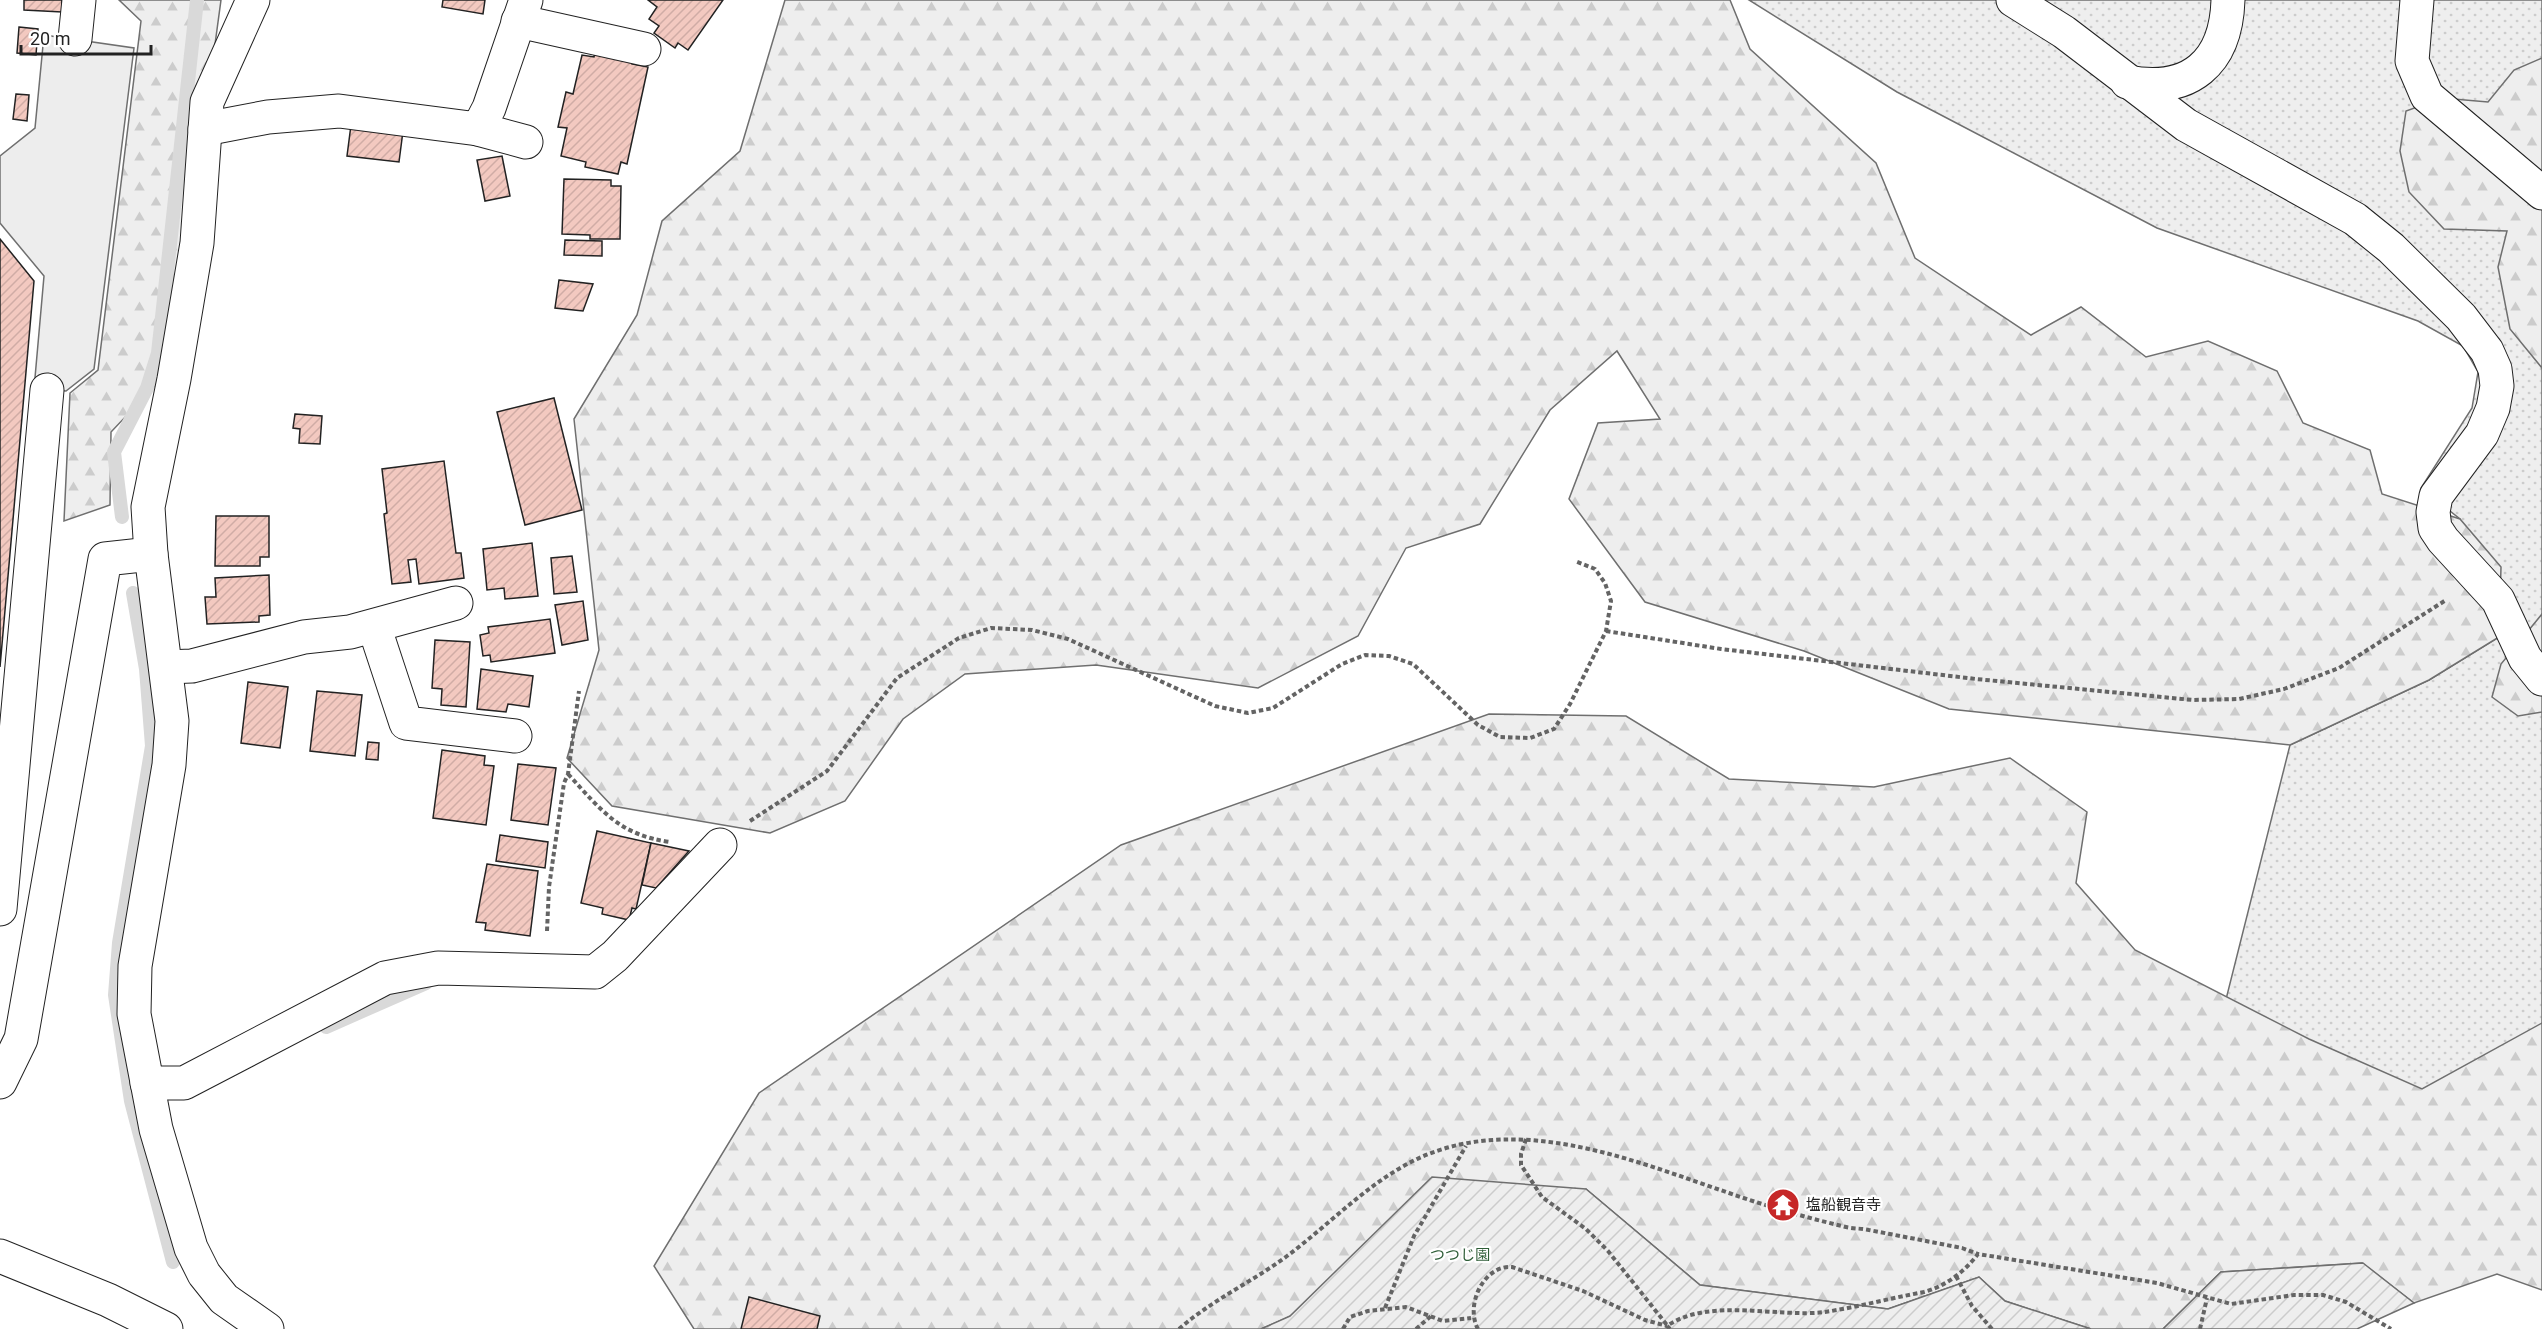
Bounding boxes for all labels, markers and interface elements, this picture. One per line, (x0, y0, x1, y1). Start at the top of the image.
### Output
scale bar (21, 18, 152, 56)
text: 20 m (30, 28, 70, 49)
temple icon: 塩船観音寺 (1765, 1187, 1801, 1223)
place label: 塩船観音寺 (1806, 1196, 1881, 1214)
park label: つつじ園 (1430, 1246, 1490, 1264)

